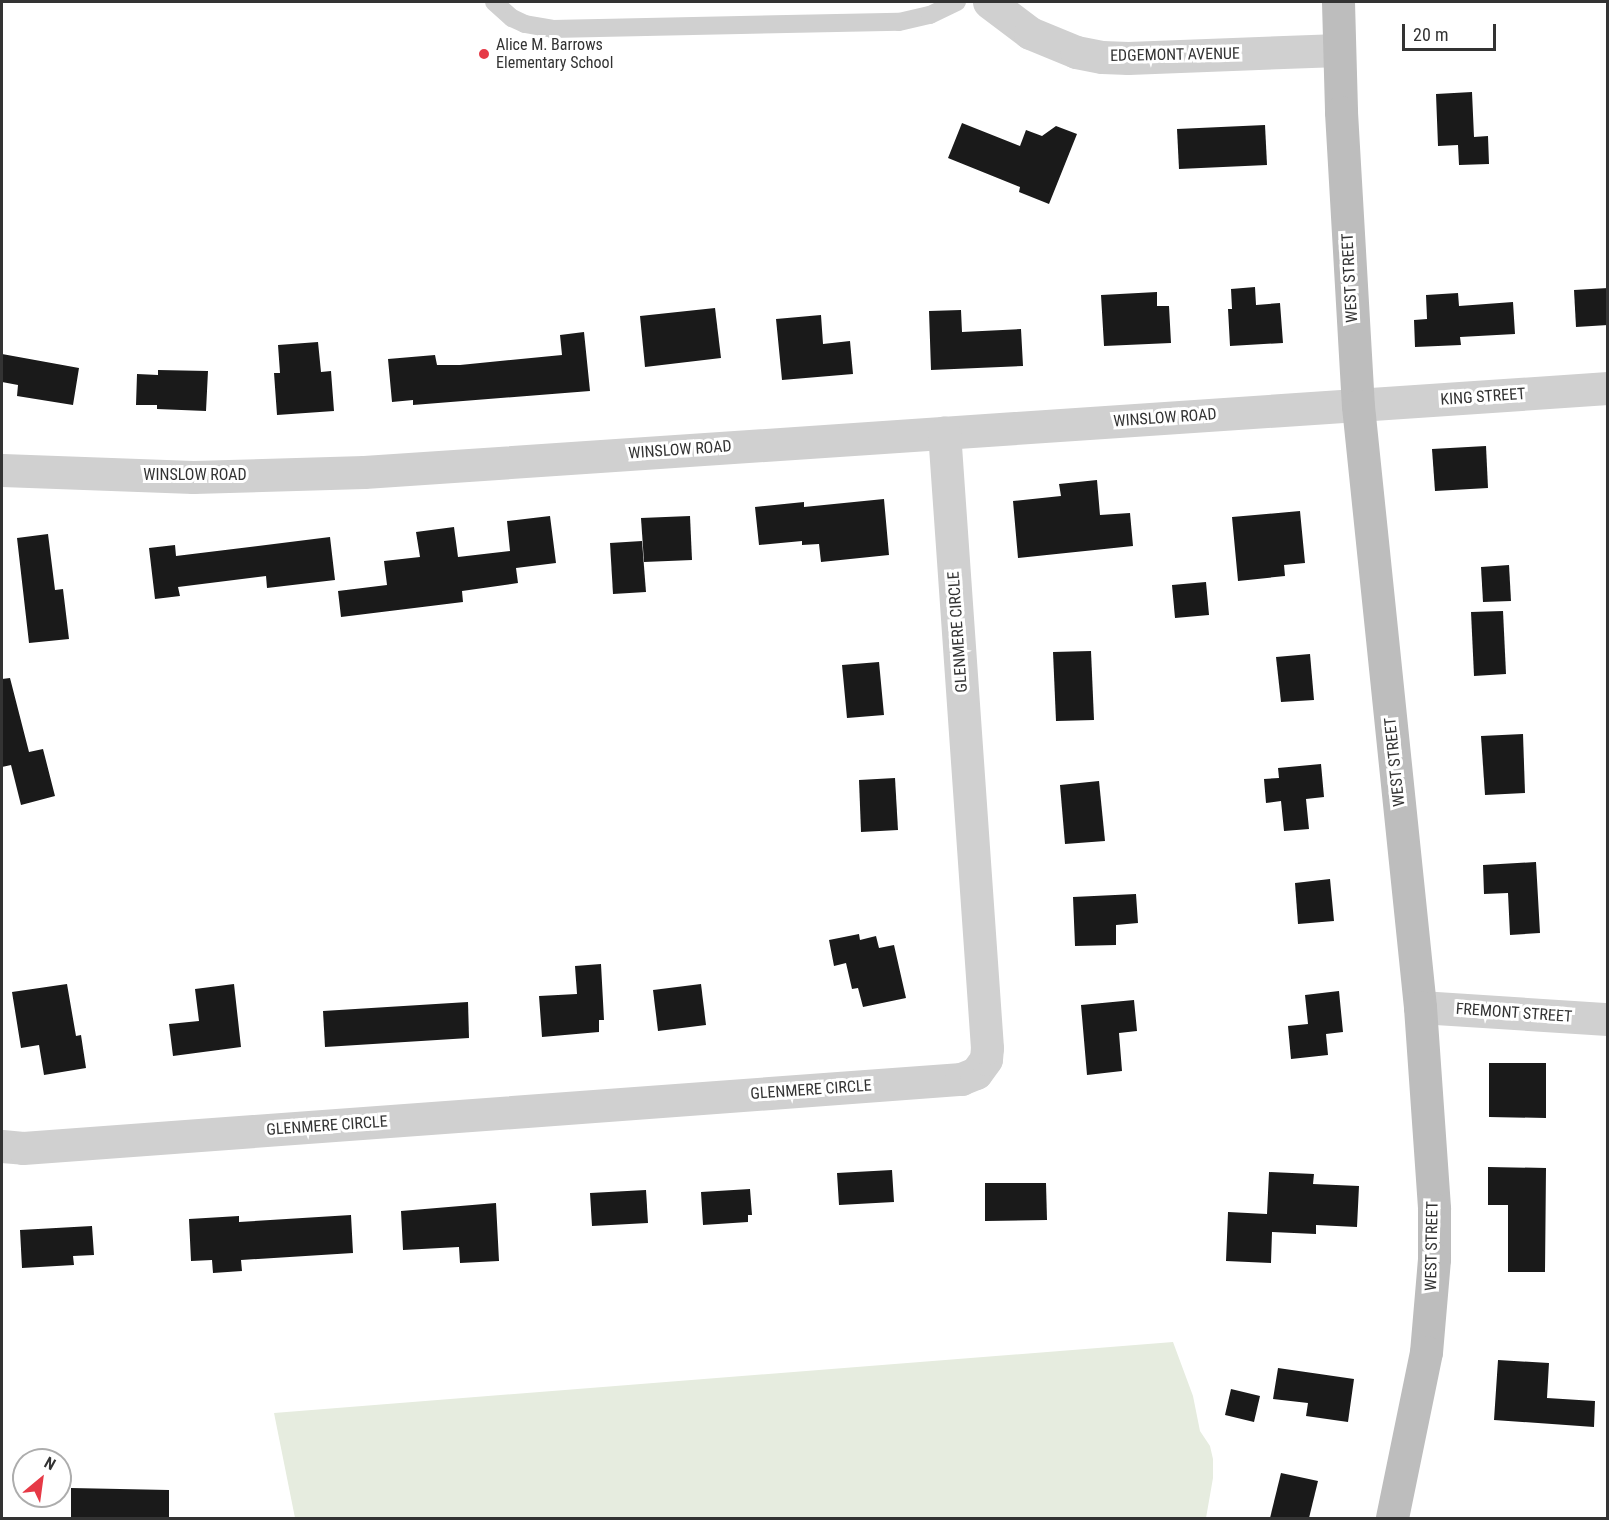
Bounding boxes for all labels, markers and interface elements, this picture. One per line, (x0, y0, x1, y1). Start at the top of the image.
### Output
scale bar (1405, 12, 1500, 50)
text: 20 m (1413, 24, 1448, 45)
place label: Alice M. Barrows Elementary School (496, 35, 613, 73)
street label: EDGEMONT AVENUE (1110, 44, 1240, 66)
marker: Alice M. Barrows Elementary School (477, 47, 491, 61)
street label: WEST STREET (1338, 233, 1362, 323)
street label: KING STREET (1440, 384, 1526, 410)
street label: WINSLOW ROAD (1113, 405, 1217, 431)
street label: WINSLOW ROAD (628, 437, 732, 463)
street label: WINSLOW ROAD (143, 465, 247, 485)
street label: GLENMERE CIRCLE (944, 571, 972, 693)
street label: WEST STREET (1381, 716, 1409, 808)
street label: FREMONT STREET (1455, 999, 1573, 1027)
street label: GLENMERE CIRCLE (750, 1076, 872, 1104)
street label: GLENMERE CIRCLE (266, 1112, 388, 1140)
street label: WEST STREET (1422, 1201, 1442, 1291)
north arrow (12, 1448, 72, 1508)
text: N (41, 1453, 59, 1474)

